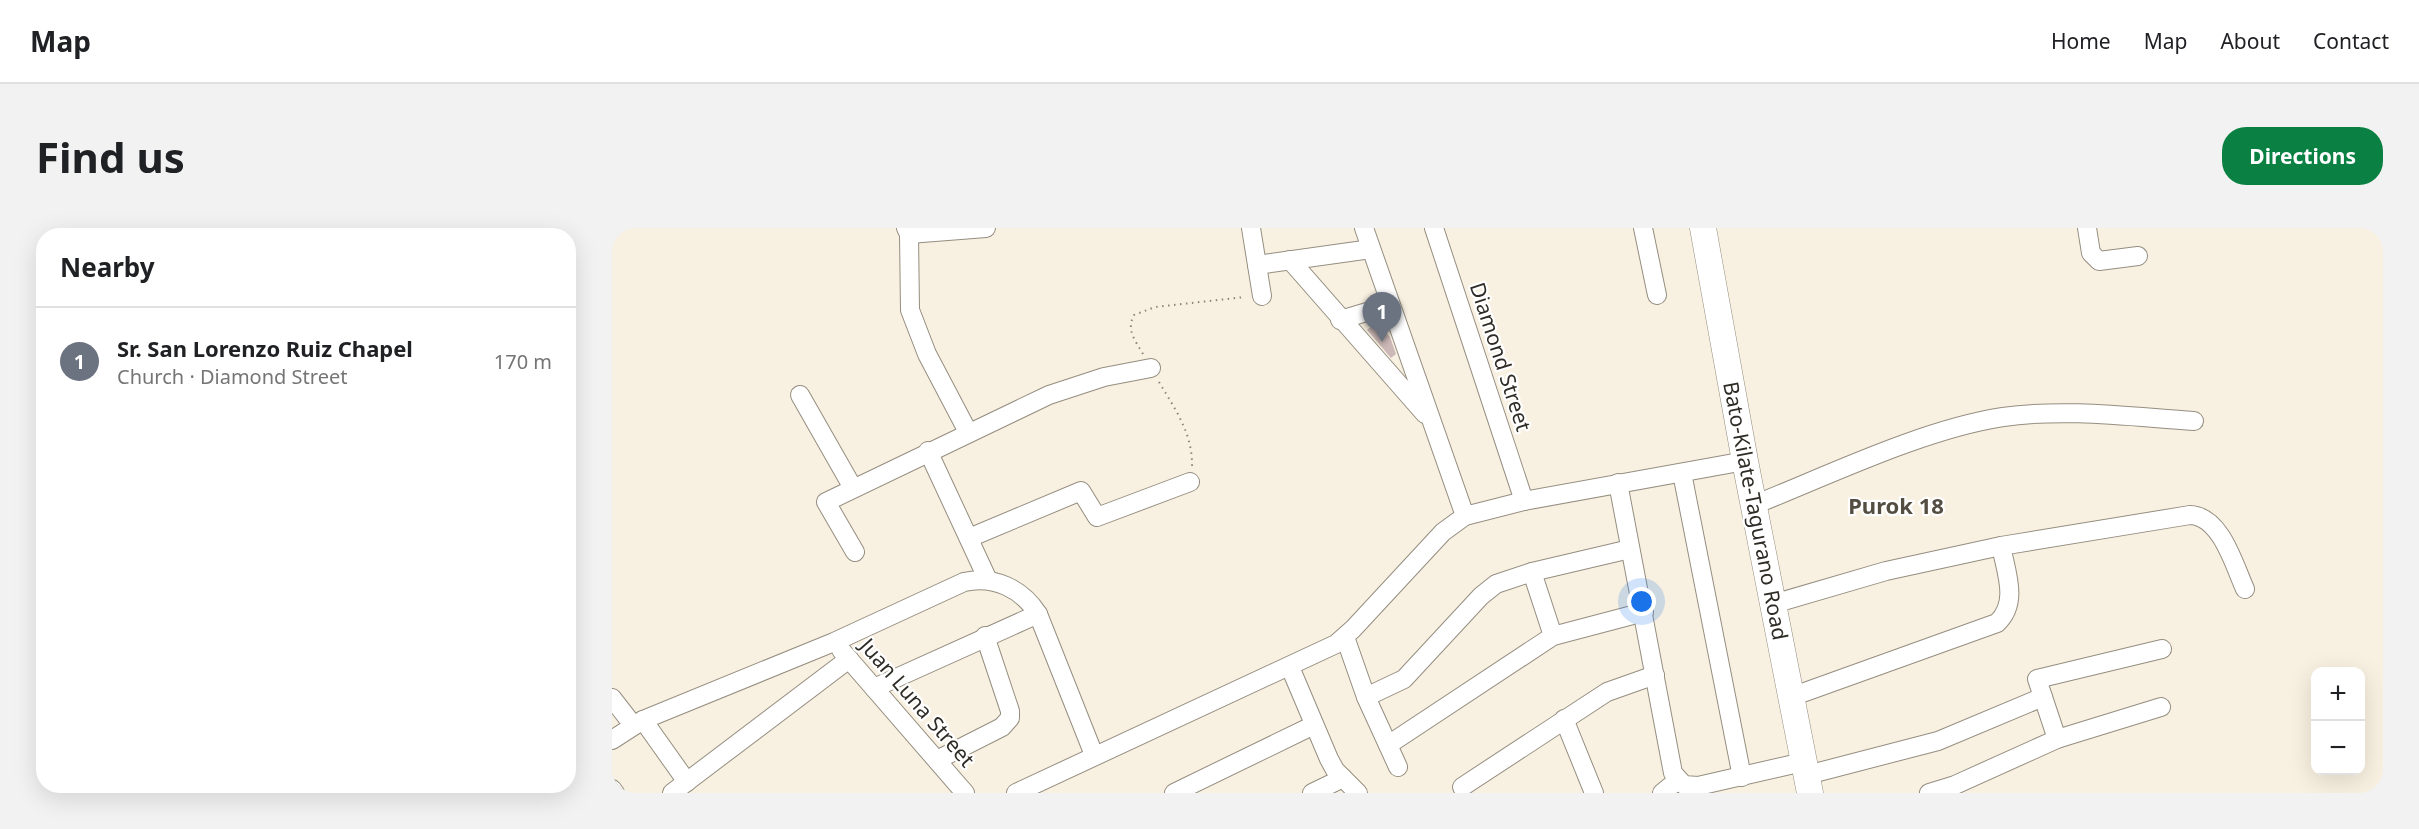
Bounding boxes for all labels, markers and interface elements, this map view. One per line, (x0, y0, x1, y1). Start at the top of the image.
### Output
text: Map (30, 22, 91, 60)
text: Home (2051, 27, 2111, 55)
text: Map (2144, 27, 2187, 55)
text: About (2220, 27, 2280, 55)
text: Contact (2313, 27, 2389, 55)
button: Directions (2222, 127, 2383, 185)
text: Find us (36, 128, 185, 185)
text: Nearby (60, 249, 155, 285)
street label: Diamond Street (1464, 279, 1538, 435)
pin: 1 (1362, 292, 1402, 342)
text: Sr. San Lorenzo Ruiz Chapel (117, 333, 413, 363)
text: 1 (74, 348, 85, 375)
text: 170 m (494, 348, 552, 375)
text: Church · Diamond Street (117, 363, 347, 390)
street label: Bato-Kilate-Tagurano Road (1717, 379, 1795, 642)
district label: Purok 18 (1848, 490, 1944, 520)
your location (1627, 587, 1656, 616)
street label: Juan Luna Street (853, 631, 982, 773)
map controls (2311, 667, 2365, 775)
button: + (2311, 667, 2365, 721)
button: − (2311, 721, 2365, 775)

